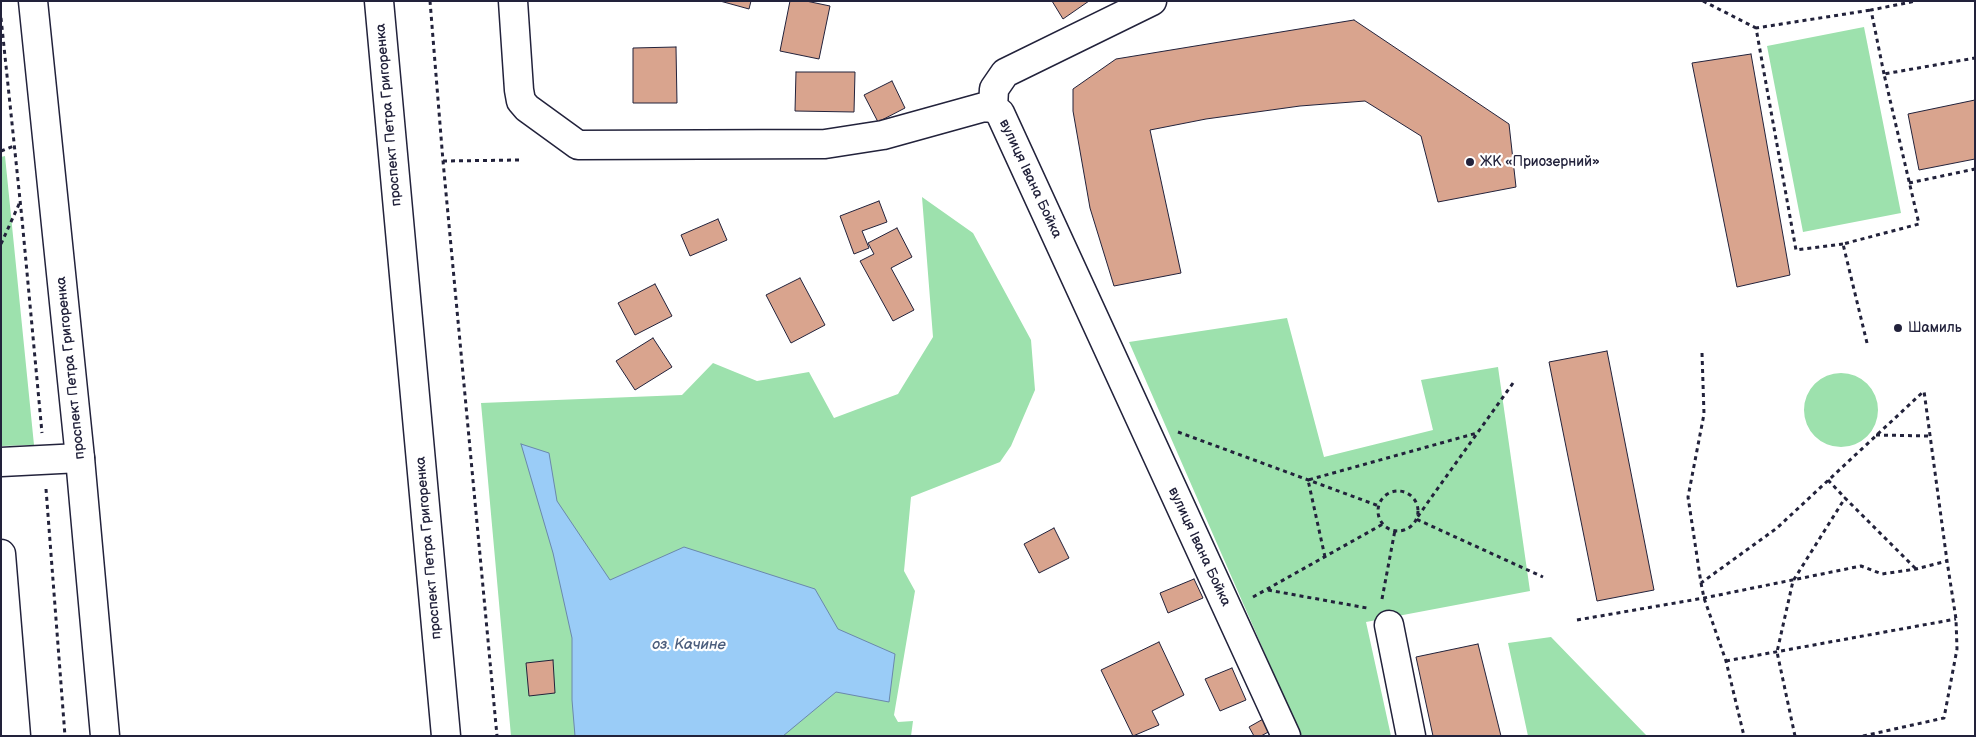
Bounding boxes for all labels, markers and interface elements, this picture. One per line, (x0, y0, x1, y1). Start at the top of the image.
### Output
street label: проспект Петра Григоренка (373, 23, 405, 207)
street label: вулиця Івана Бойка (995, 117, 1065, 241)
place label: ЖК «Приозерний» (1480, 154, 1600, 170)
marker: ЖК «Приозерний» (1464, 156, 1476, 168)
street label: проспект Петра Григоренка (53, 276, 89, 460)
place label: Шамиль (1908, 320, 1962, 336)
marker: Шамиль (1892, 322, 1904, 334)
street label: проспект Петра Григоренка (413, 456, 445, 640)
street label: вулиця Івана Бойка (1164, 485, 1234, 609)
water label: оз. Качине (652, 636, 726, 654)

